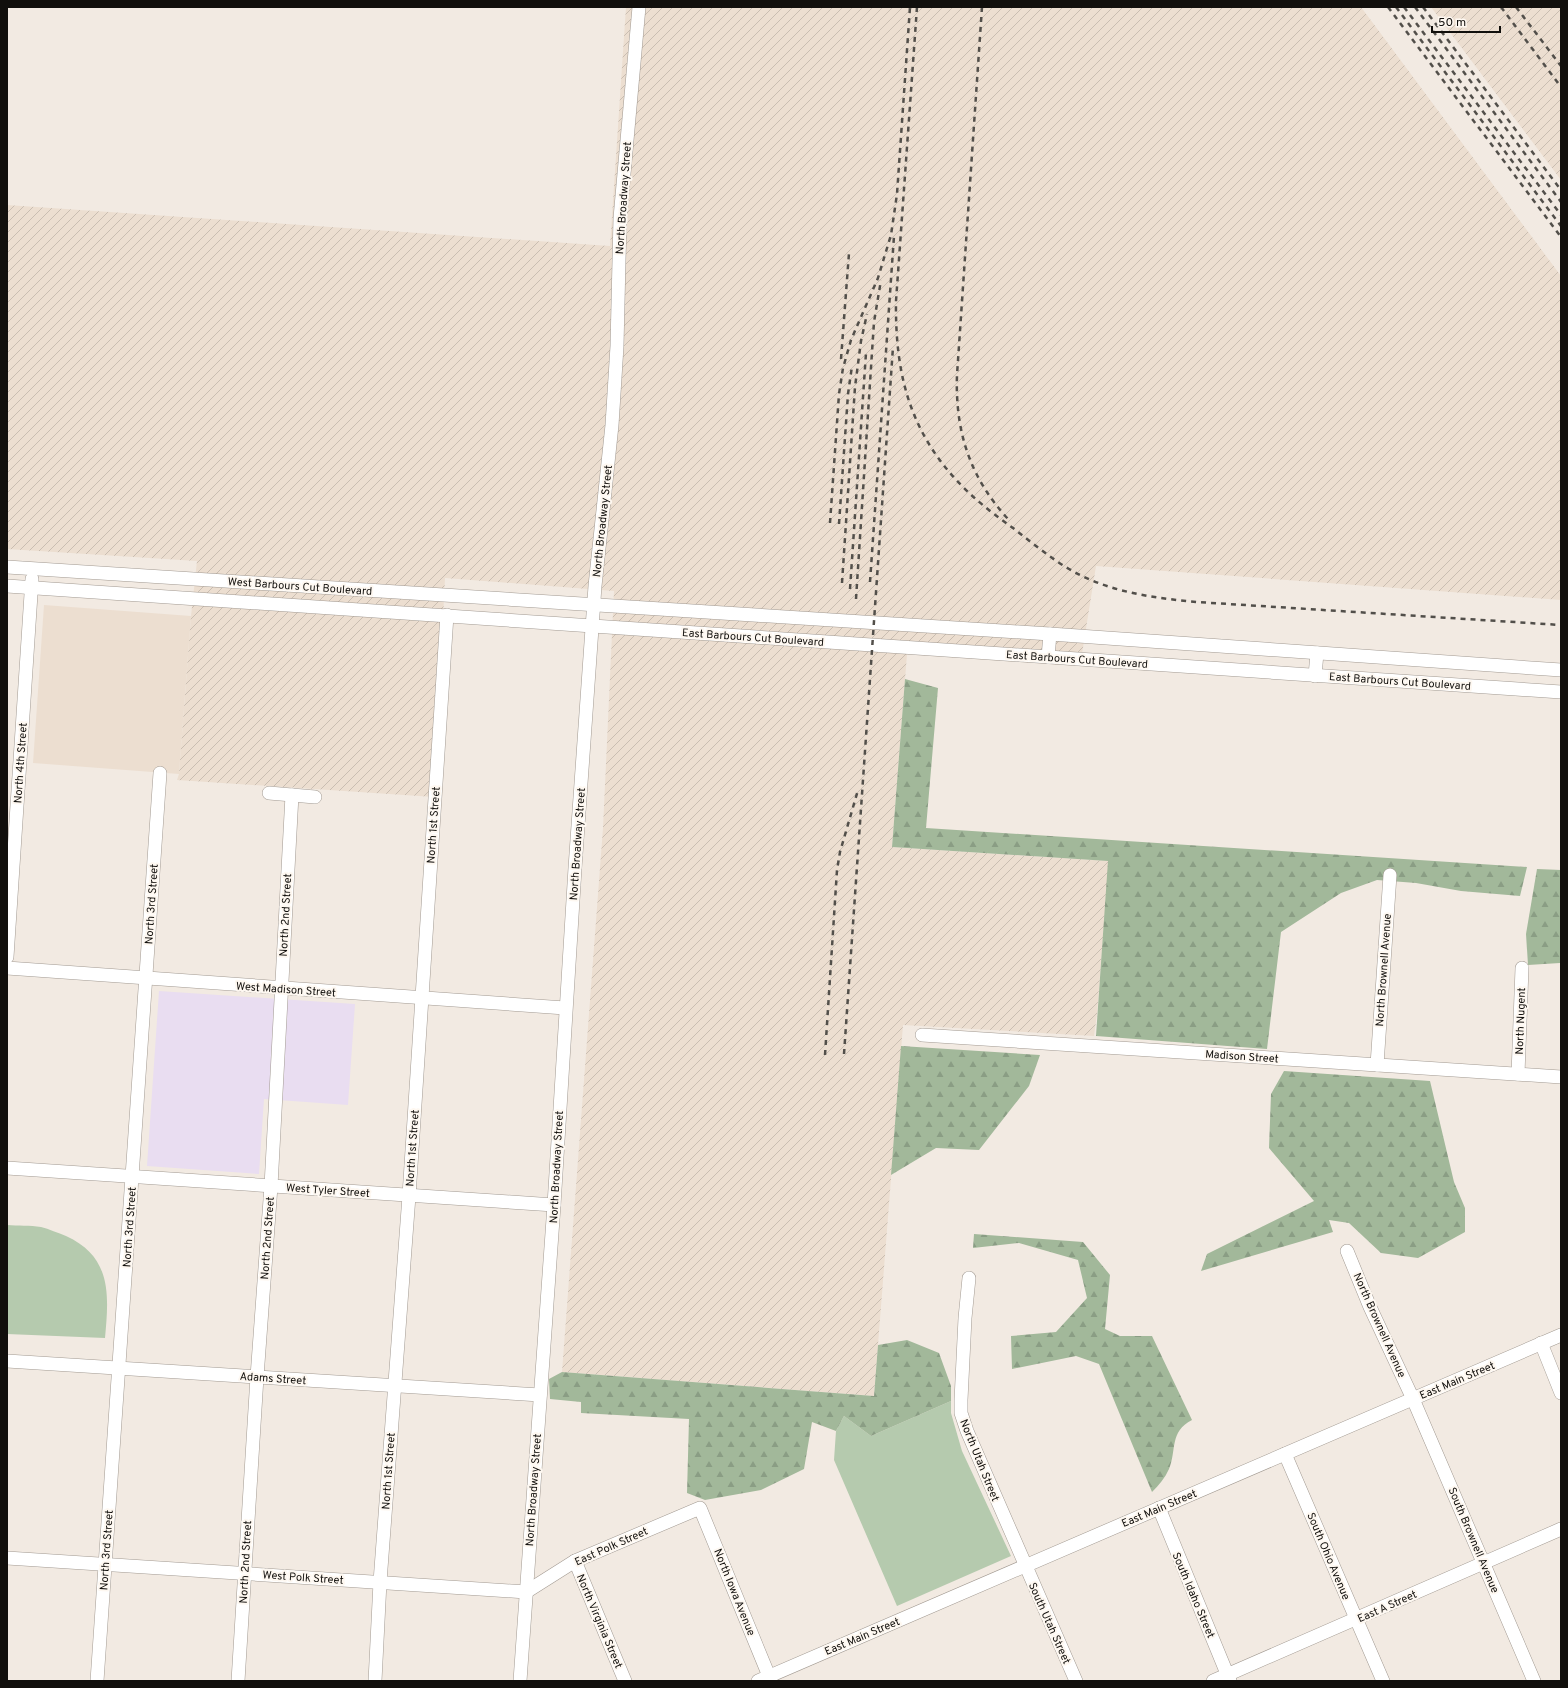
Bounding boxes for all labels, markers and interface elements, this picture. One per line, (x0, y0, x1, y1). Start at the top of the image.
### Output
scale bar (1432, 8, 1500, 34)
text: 50 m (1438, 15, 1466, 31)
street label: North Broadway Street (613, 141, 635, 255)
street label: North Broadway Street (590, 464, 616, 578)
street label: West Barbours Cut Boulevard (227, 575, 373, 599)
street label: East Barbours Cut Boulevard (682, 626, 824, 650)
street label: East Barbours Cut Boulevard (1006, 648, 1148, 672)
street label: East Barbours Cut Boulevard (1329, 670, 1471, 694)
street label: North 4th Street (11, 722, 31, 804)
street label: North 1st Street (424, 786, 444, 864)
street label: North Broadway Street (567, 787, 589, 901)
street label: North 3rd Street (142, 863, 162, 945)
street label: North 2nd Street (277, 873, 295, 957)
street label: North Brownell Avenue (1373, 913, 1395, 1027)
street label: West Madison Street (235, 980, 336, 1000)
street label: North Nugent (1513, 987, 1529, 1055)
street label: Madison Street (1205, 1047, 1279, 1067)
street label: North 1st Street (403, 1109, 423, 1187)
street label: North Broadway Street (547, 1110, 567, 1224)
street label: West Tyler Street (286, 1181, 370, 1201)
street label: North 3rd Street (120, 1186, 140, 1268)
street label: North 2nd Street (258, 1196, 278, 1280)
street label: North Brownell Avenue (1350, 1271, 1409, 1380)
street label: East Main Street (1418, 1359, 1497, 1403)
street label: Adams Street (239, 1370, 307, 1388)
street label: North Utah Street (956, 1417, 1002, 1504)
street label: North 1st Street (379, 1432, 399, 1510)
street label: North Broadway Street (523, 1433, 545, 1547)
street label: South Brownell Avenue (1444, 1485, 1502, 1595)
street label: East Main Street (1120, 1487, 1199, 1531)
street label: North 3rd Street (97, 1509, 117, 1591)
street label: South Ohio Avenue (1303, 1511, 1353, 1602)
street label: North 2nd Street (237, 1520, 255, 1604)
street label: East Polk Street (573, 1524, 650, 1569)
street label: North Iowa Avenue (710, 1547, 758, 1638)
street label: South Idaho Street (1169, 1550, 1217, 1640)
street label: West Polk Street (262, 1568, 344, 1588)
street label: North Virginia Street (573, 1572, 625, 1671)
street label: South Utah Street (1025, 1580, 1073, 1666)
street label: East A Street (1356, 1588, 1419, 1626)
street label: East Main Street (823, 1615, 902, 1659)

